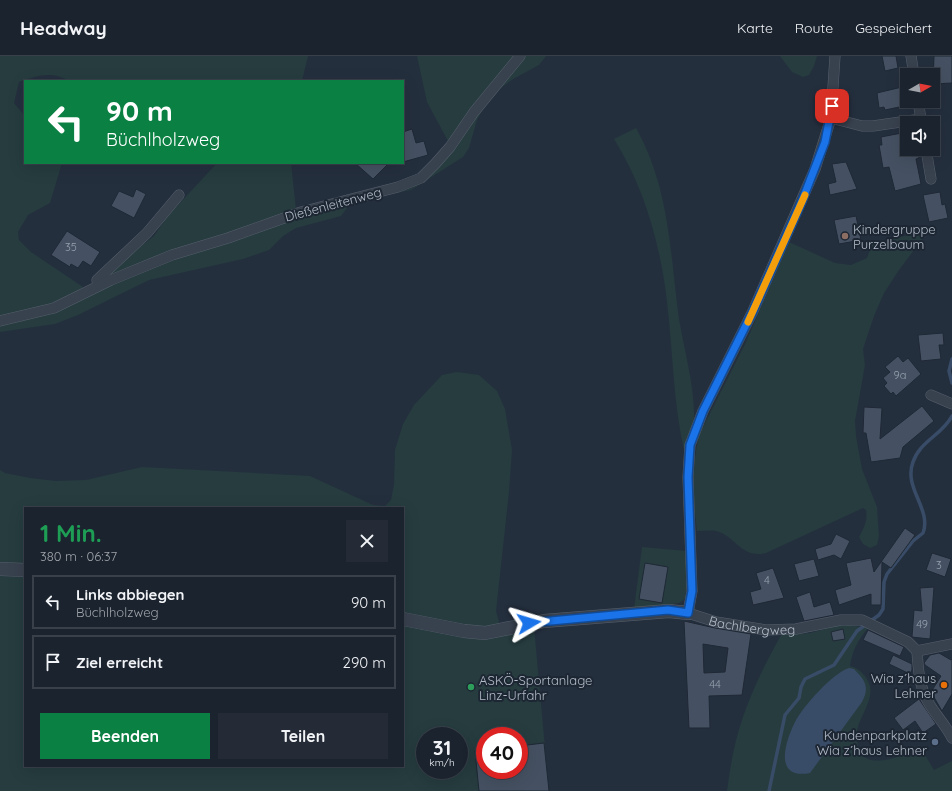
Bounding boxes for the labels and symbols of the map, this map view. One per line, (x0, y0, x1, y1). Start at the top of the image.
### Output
north arrow (900, 68, 940, 108)
pin (815, 89, 849, 123)
street label: Dießenleitenweg (283, 183, 383, 225)
place label: Kindergruppe Purzelbaum (853, 221, 936, 252)
marker: Kindergruppe Purzelbaum (840, 231, 850, 241)
house number: 35 (65, 240, 77, 254)
house number: 9a (894, 368, 906, 382)
house number: 3 (936, 558, 942, 572)
house number: 4 (764, 573, 770, 587)
position arrow (508, 602, 550, 644)
street label: Bachlbergweg (707, 612, 795, 639)
house number: 49 (916, 617, 928, 631)
place label: Wia z´haus Lehner (871, 670, 936, 701)
place label: ASKÖ-Sportanlage Linz-Urfahr (479, 672, 592, 703)
house number: 44 (709, 677, 721, 691)
marker: Wia z´haus Lehner (939, 680, 949, 690)
marker: ASKÖ-Sportanlage Linz-Urfahr (466, 682, 476, 692)
speed limit sign: 40 (476, 727, 528, 779)
place label: Kundenparkplatz Wia z´haus Lehner (817, 727, 927, 758)
marker: Kundenparkplatz Wia z´haus Lehner (930, 737, 940, 747)

